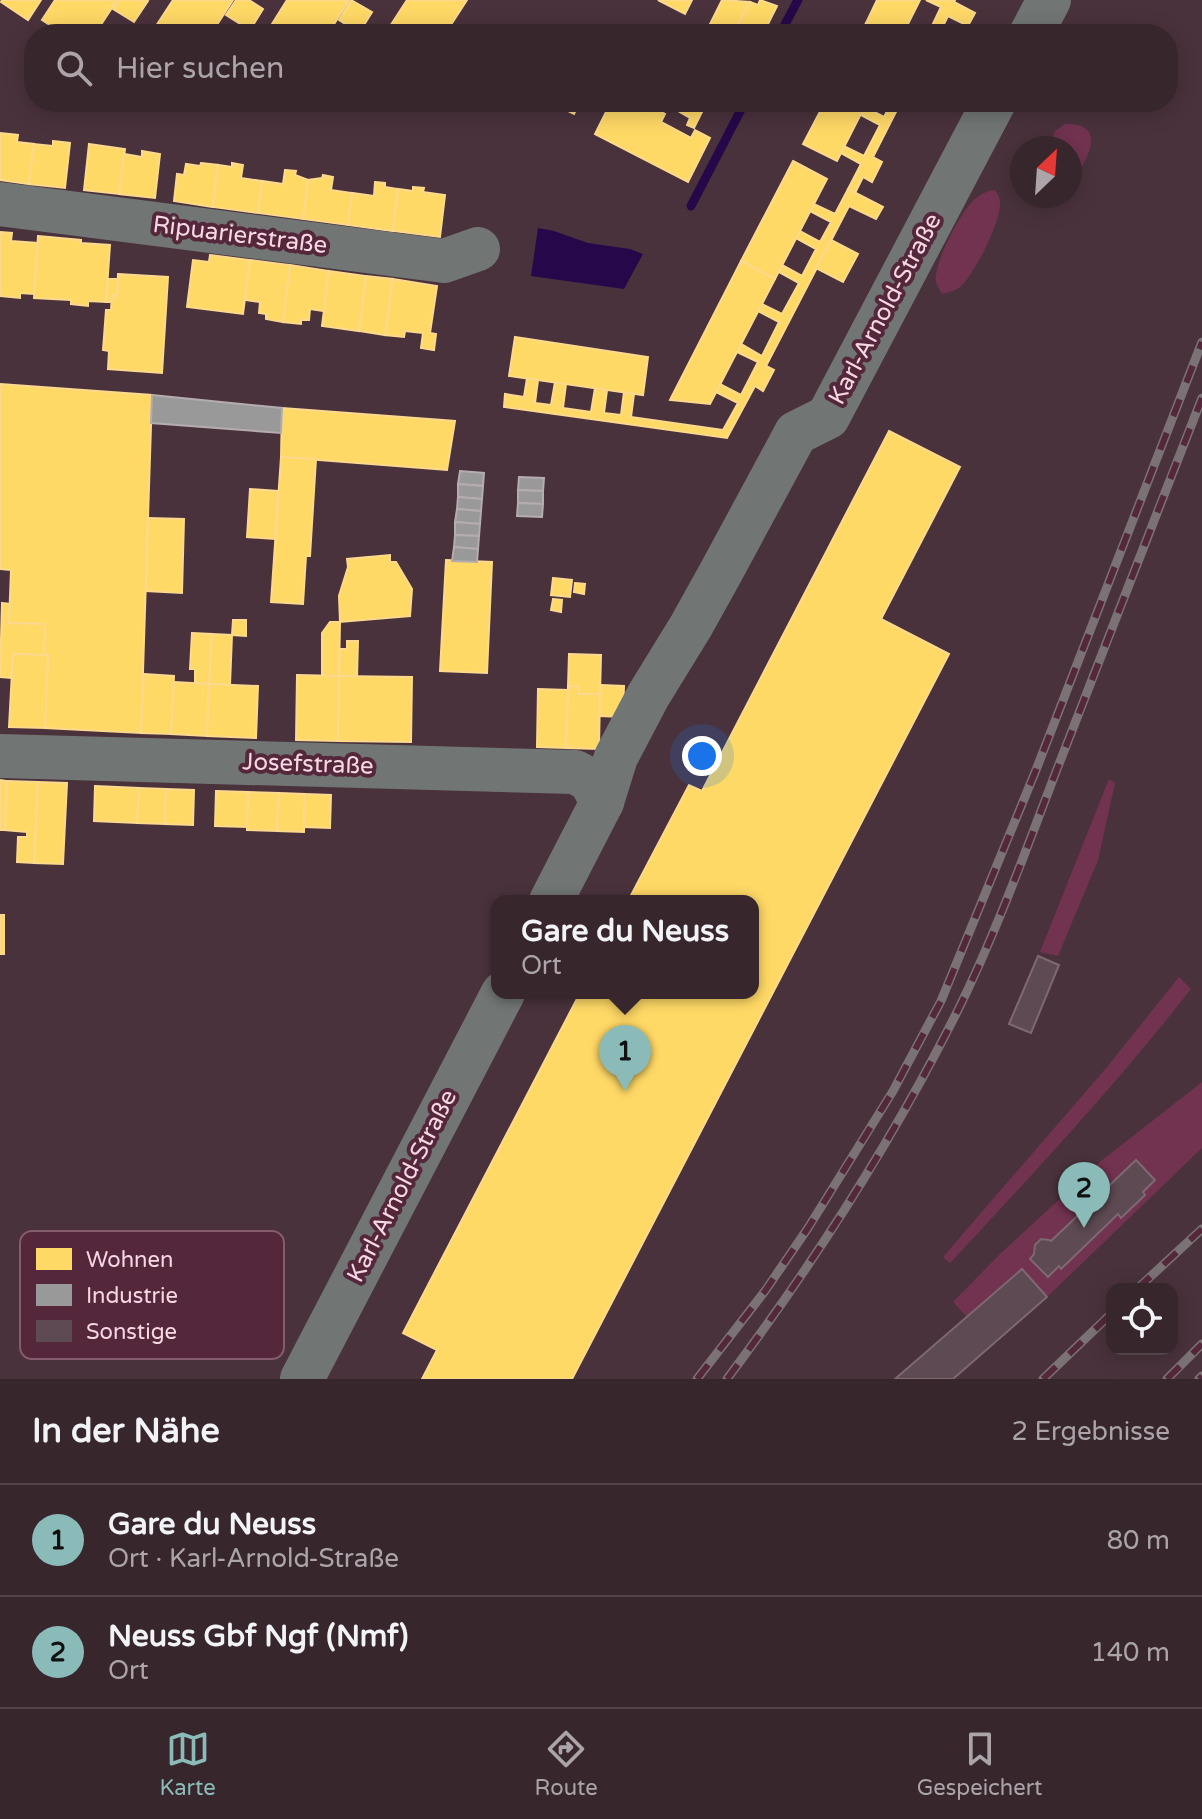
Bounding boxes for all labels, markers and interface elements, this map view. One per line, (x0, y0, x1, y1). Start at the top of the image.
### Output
search box (24, 24, 1178, 112)
icon: search (52, 46, 96, 90)
text: Hier suchen (116, 50, 284, 87)
north arrow (1010, 136, 1082, 208)
street label: Karl-Arnold-Straße (822, 209, 948, 409)
street label: Ripuarierstraße (151, 210, 329, 260)
your location (682, 736, 722, 776)
street label: Josefstraße (242, 747, 374, 781)
popup (491, 895, 759, 999)
text: Gare du Neuss (521, 913, 729, 950)
text: Ort (521, 950, 562, 981)
pin: 1 (599, 1025, 651, 1091)
street label: Karl-Arnold-Straße (341, 1085, 463, 1287)
pin: 2 (1058, 1162, 1110, 1228)
legend (20, 1231, 284, 1359)
text: Wohnen (86, 1247, 173, 1273)
text: Industrie (86, 1283, 178, 1309)
map controls (1106, 1283, 1178, 1355)
button: locate (1106, 1283, 1178, 1355)
text: Sonstige (86, 1319, 177, 1345)
text: In der Nähe (32, 1411, 220, 1452)
text: 2 Ergebnisse (1011, 1416, 1170, 1447)
text: Gare du Neuss (108, 1506, 316, 1543)
text: 1 (50, 1525, 66, 1556)
text: 80 m (1107, 1525, 1170, 1556)
text: Ort · Karl-Arnold-Straße (108, 1543, 399, 1574)
text: Neuss Gbf Ngf (Nmf) (108, 1618, 408, 1655)
text: 2 (50, 1637, 66, 1668)
text: 140 m (1090, 1637, 1170, 1668)
text: Ort (108, 1655, 149, 1686)
tab: Karte (159, 1727, 216, 1801)
tab: Route (535, 1727, 598, 1801)
tab: Gespeichert (917, 1727, 1043, 1801)

